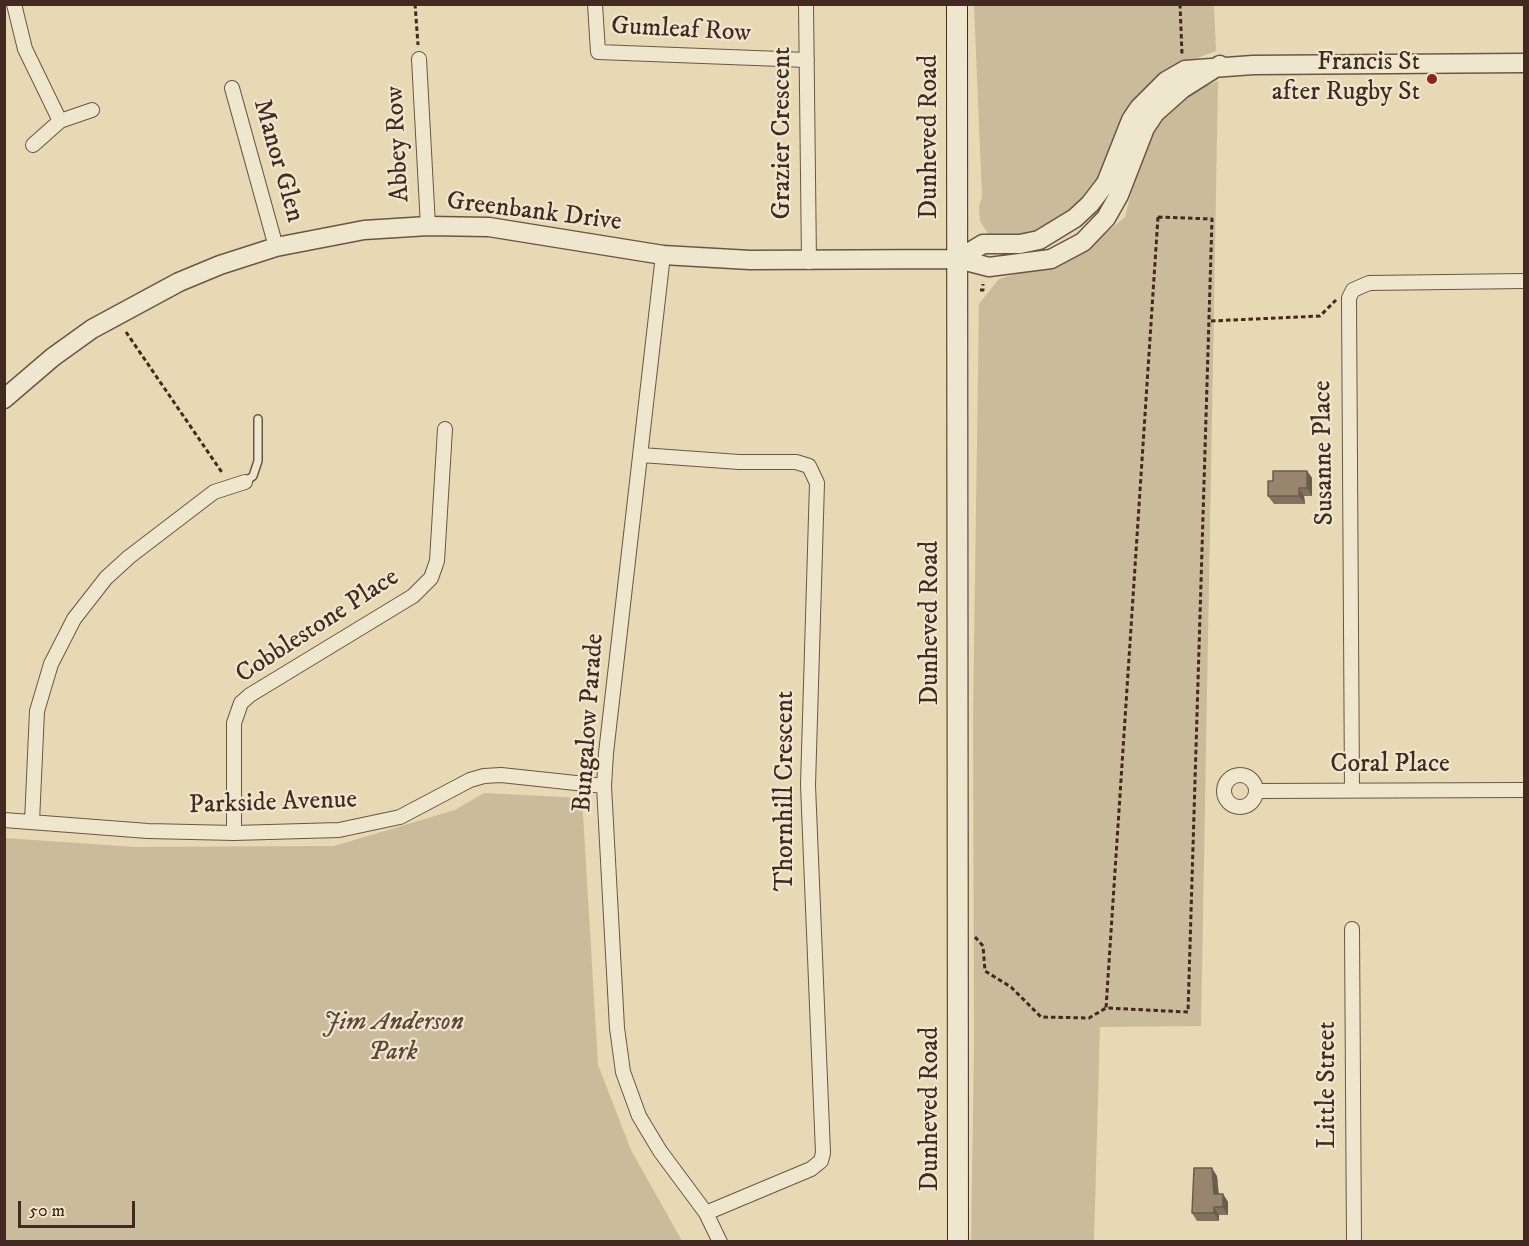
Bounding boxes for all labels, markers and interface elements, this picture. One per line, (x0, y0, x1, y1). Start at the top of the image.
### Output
street label: Gumleaf Row (610, 12, 752, 50)
street label: Grazier Crescent (768, 47, 800, 219)
place label: Francis St after Rugby St (1272, 48, 1420, 110)
street label: Dunheved Road (915, 55, 947, 219)
marker: Francis St after Rugby St (1425, 72, 1439, 86)
street label: Abbey Row (380, 85, 418, 203)
street label: Manor Glen (245, 96, 309, 226)
street label: Greenbank Drive (445, 187, 623, 239)
street label: Susanne Place (1308, 380, 1342, 526)
street label: Dunheved Road (916, 541, 948, 705)
street label: Cobblestone Place (231, 563, 405, 691)
street label: Bungalow Parade (568, 632, 612, 814)
street label: Thornhill Crescent (771, 691, 803, 891)
street label: Coral Place (1330, 750, 1450, 782)
street label: Parkside Avenue (188, 785, 358, 823)
park label: Jim Anderson Park (322, 1008, 464, 1070)
street label: Little Street (1313, 1021, 1345, 1149)
street label: Dunheved Road (916, 1027, 948, 1191)
scale bar (21, 1189, 138, 1227)
text: 50 m (29, 1200, 65, 1222)

